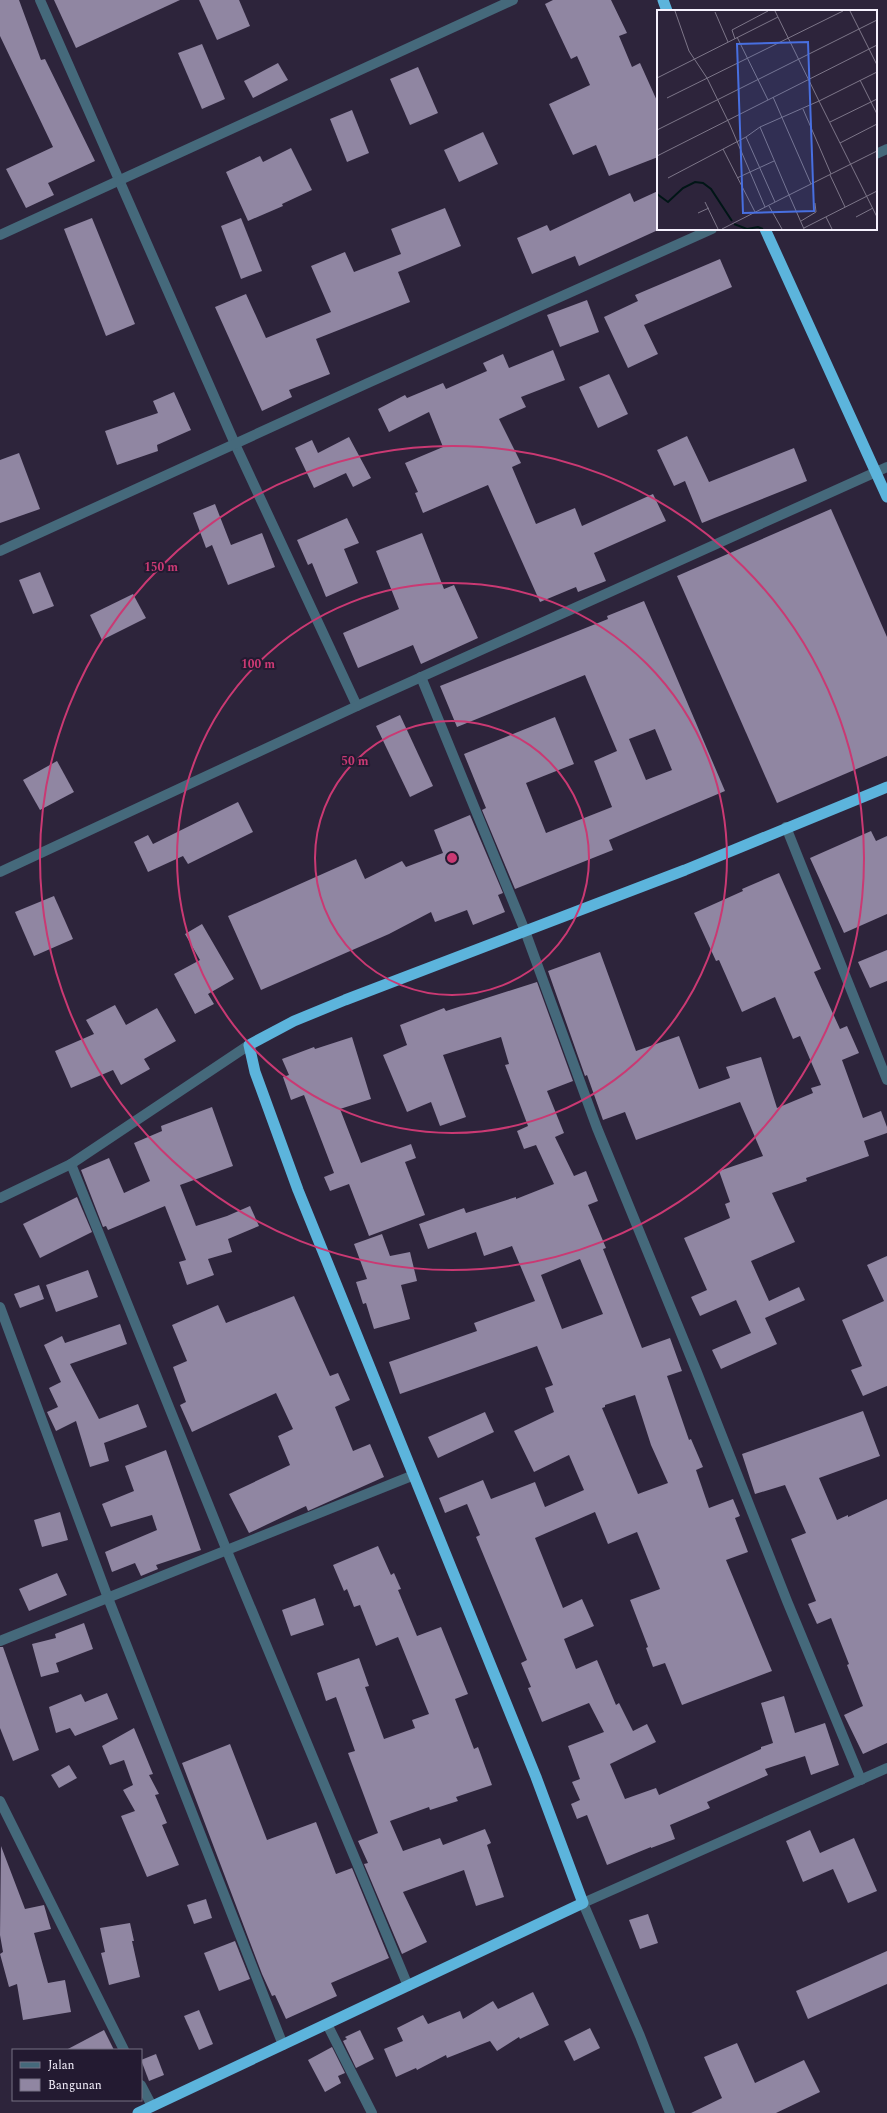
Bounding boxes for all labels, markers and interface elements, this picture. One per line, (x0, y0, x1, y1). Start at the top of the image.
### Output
inset map (657, 10, 877, 230)
text: 150 m (144, 558, 178, 577)
text: 100 m (241, 655, 275, 674)
text: 50 m (341, 752, 369, 771)
centre of rings (445, 851, 459, 865)
legend (12, 2049, 142, 2101)
text: Jalan (48, 2056, 75, 2075)
text: Bangunan (48, 2076, 102, 2095)

